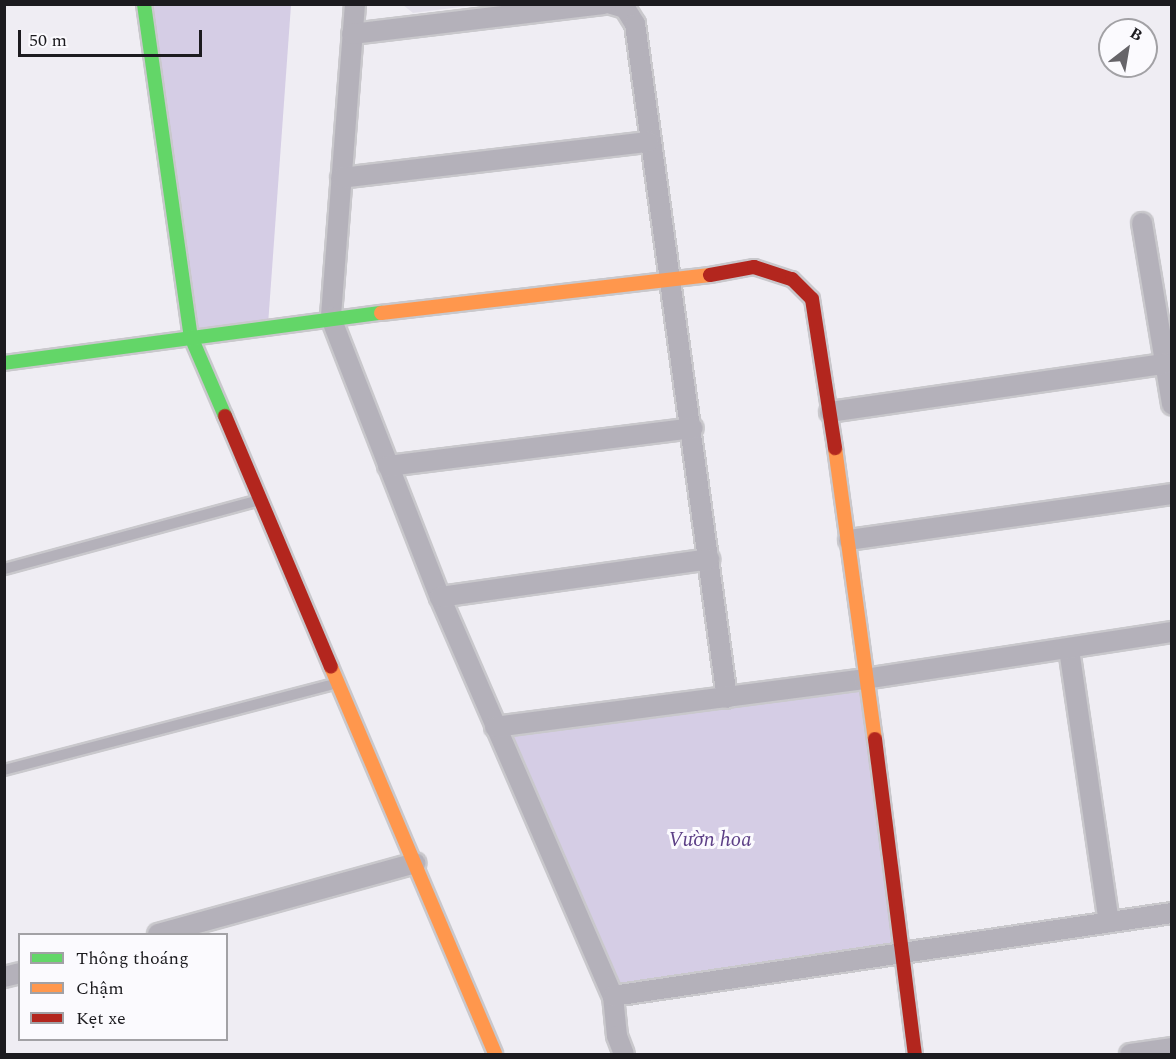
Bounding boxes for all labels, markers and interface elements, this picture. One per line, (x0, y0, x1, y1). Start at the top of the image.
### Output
scale bar (21, 18, 206, 56)
north arrow (1098, 18, 1158, 78)
text: B (1125, 21, 1147, 47)
text: 50 m (29, 27, 67, 54)
park label: Vườn hoa (668, 827, 752, 853)
legend (18, 933, 228, 1041)
text: Thông thoáng (76, 945, 189, 972)
text: Chậm (76, 975, 124, 1002)
text: Kẹt xe (76, 1005, 126, 1032)

